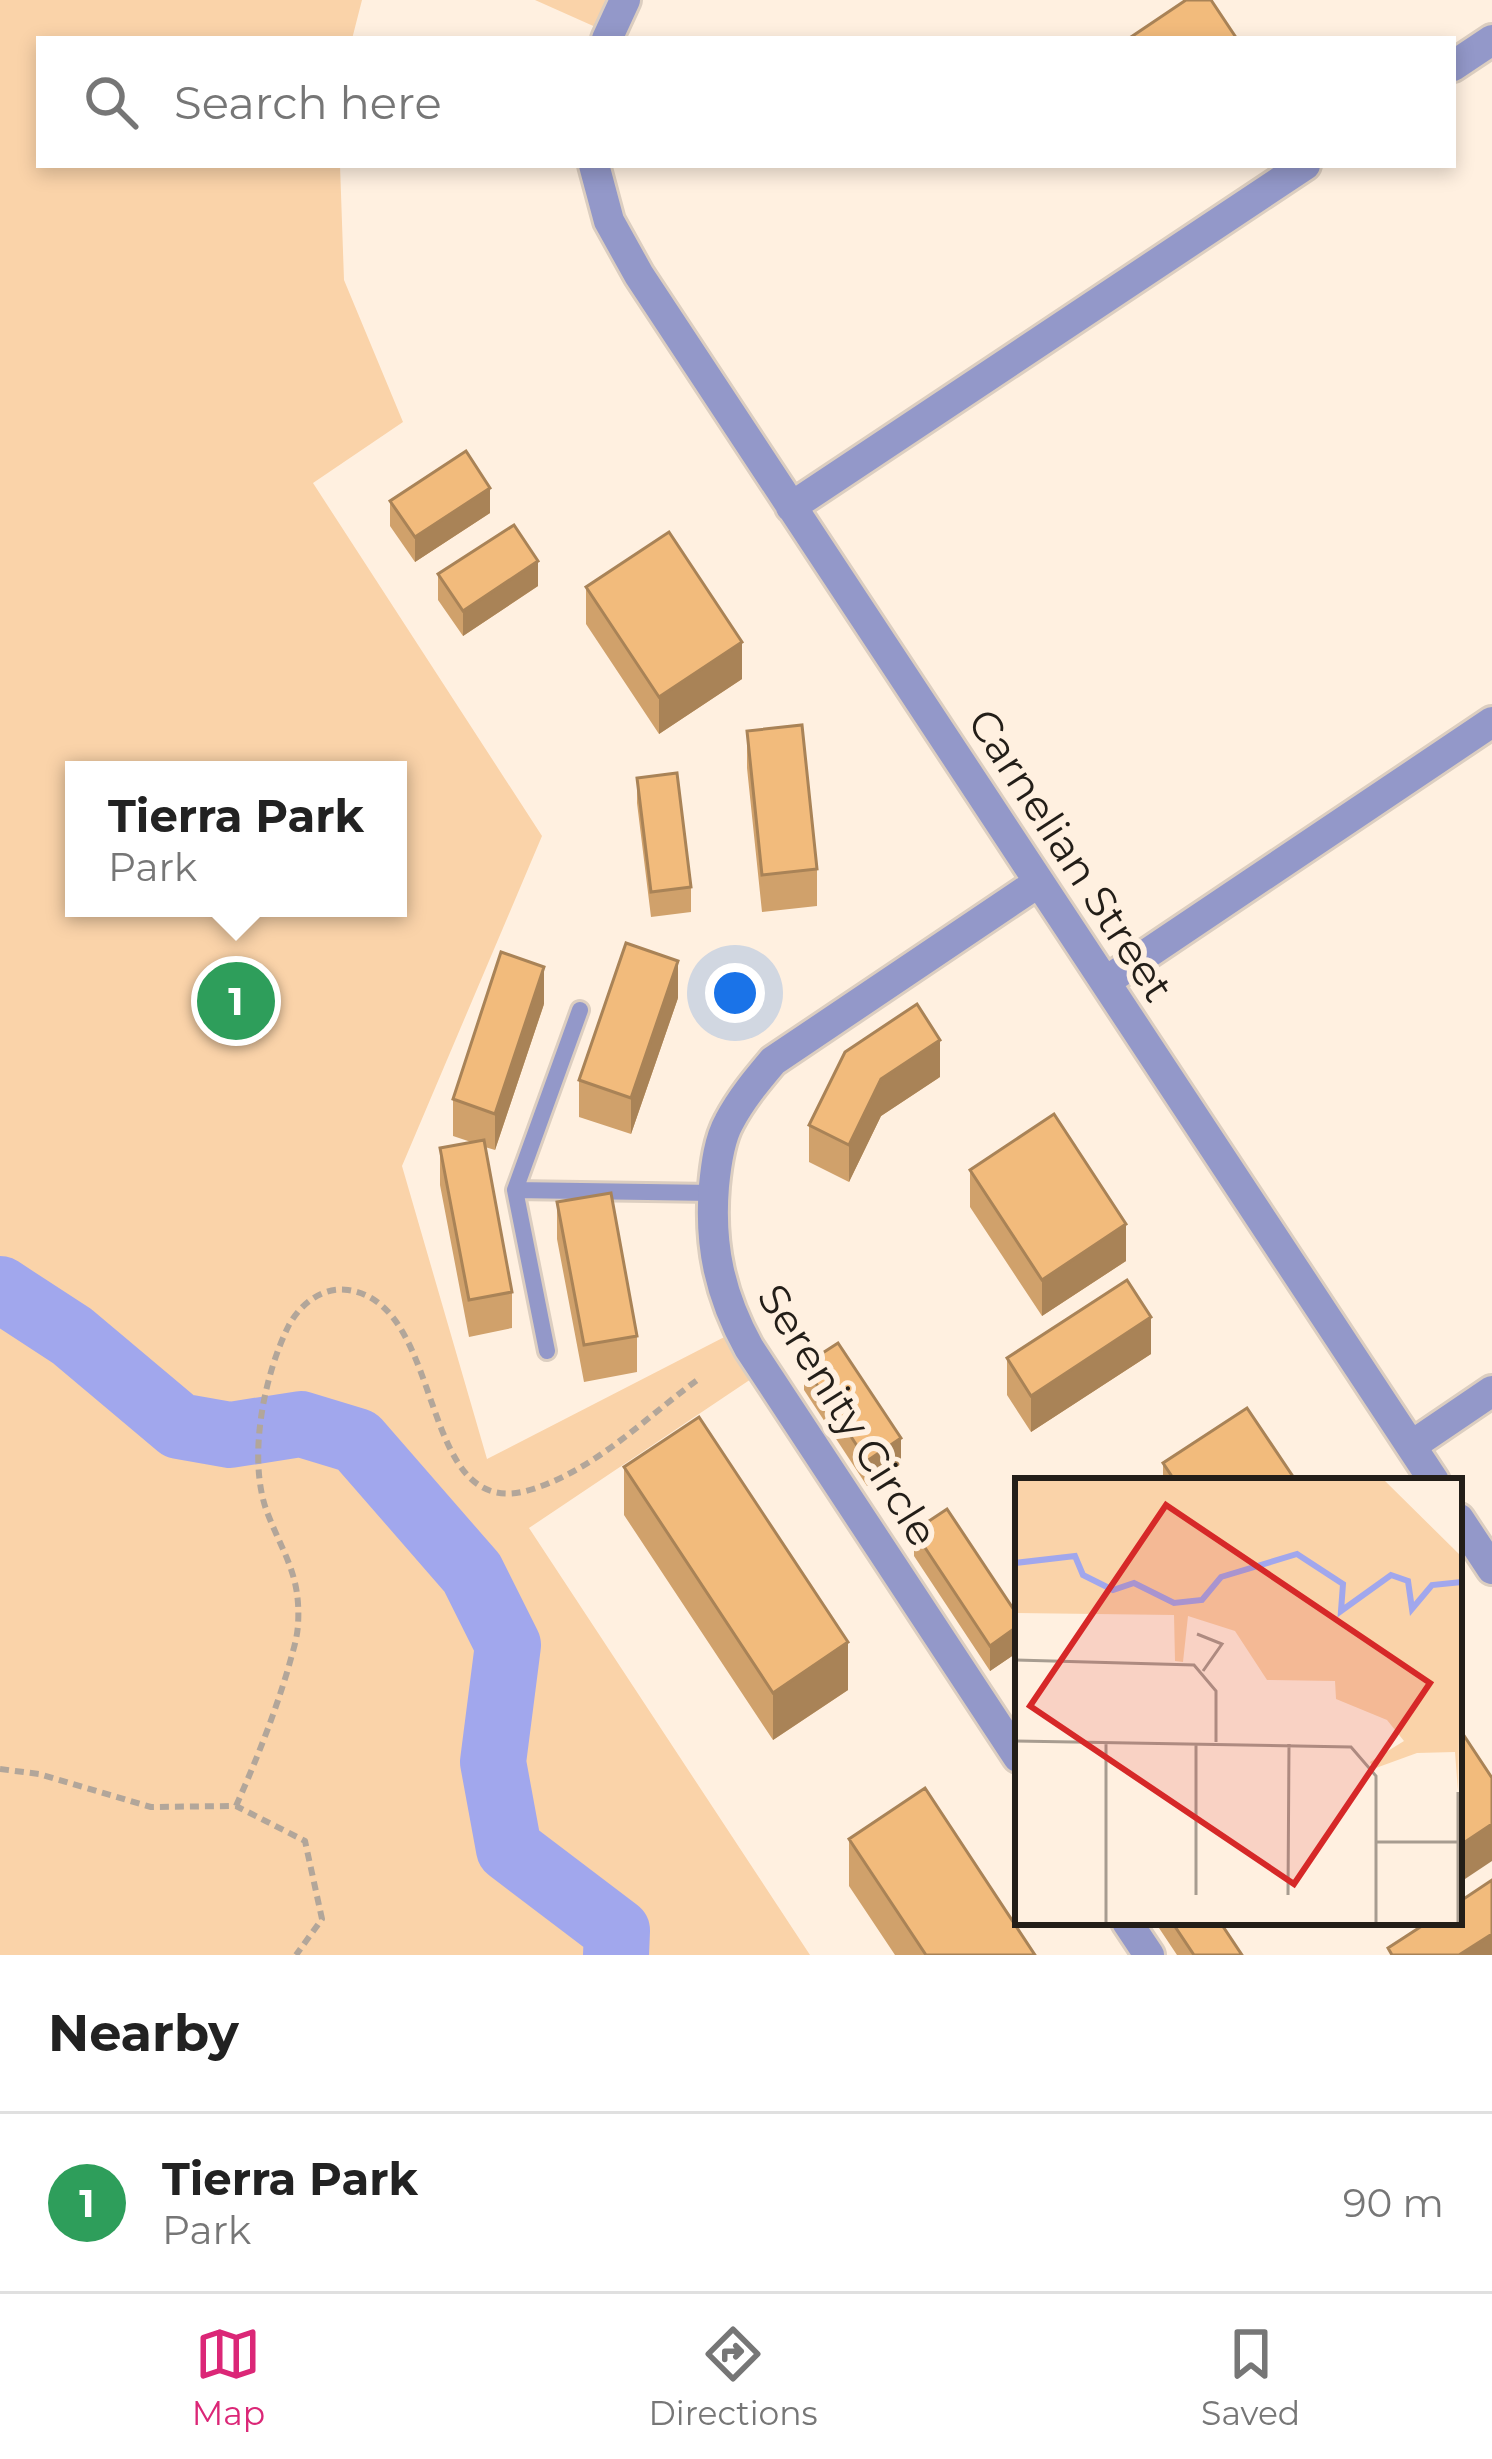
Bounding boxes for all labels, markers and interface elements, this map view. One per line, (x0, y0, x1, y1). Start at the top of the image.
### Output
search box (36, 36, 1456, 168)
icon: search (78, 69, 144, 135)
text: Search here (174, 75, 442, 130)
street label: Carnelian Street (957, 699, 1185, 1011)
popup (65, 761, 407, 917)
text: Tierra Park (108, 788, 364, 843)
text: Park (108, 843, 197, 891)
pin: 1 (197, 956, 275, 1046)
your location (705, 963, 765, 1023)
street label: Serenity Circle (747, 1274, 949, 1556)
inset map (1015, 1478, 1462, 1925)
text: Nearby (48, 2002, 239, 2064)
text: Tierra Park (162, 2151, 418, 2206)
text: 1 (79, 2179, 95, 2227)
text: 90 m (1343, 2179, 1444, 2227)
text: Park (162, 2206, 251, 2254)
tab: Map (192, 2321, 265, 2433)
tab: Directions (649, 2321, 818, 2433)
tab: Saved (1201, 2321, 1300, 2433)

